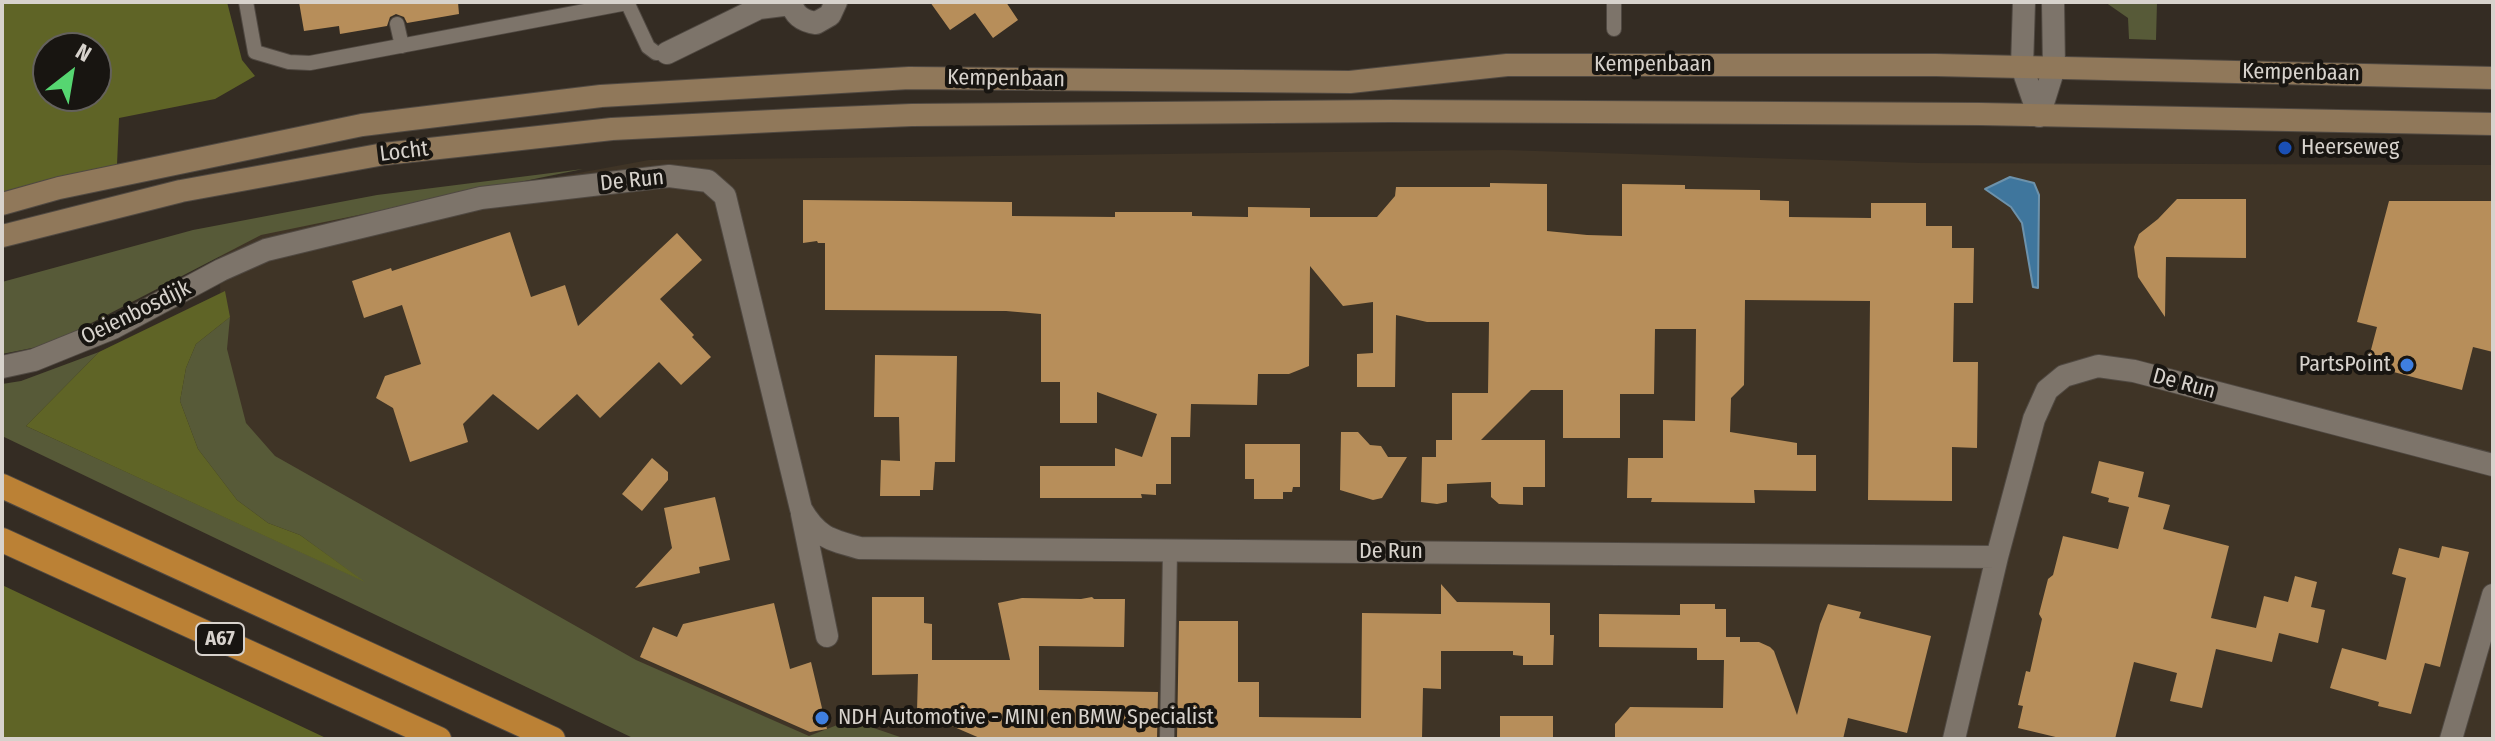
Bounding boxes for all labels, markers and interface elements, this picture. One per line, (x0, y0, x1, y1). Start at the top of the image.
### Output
north arrow (32, 32, 112, 112)
text: N (71, 38, 96, 68)
street label: Kempenbaan (1594, 52, 1712, 78)
street label: Kempenbaan (2242, 59, 2360, 87)
street label: Kempenbaan (947, 65, 1065, 93)
place label: Heerseweg (2301, 135, 2399, 161)
street label: Locht (378, 136, 430, 168)
marker: Heerseweg (2276, 139, 2294, 157)
street label: De Run (599, 165, 665, 197)
street label: Oeienbosdijk (77, 275, 195, 351)
place label: PartsPoint (2299, 352, 2391, 378)
marker: PartsPoint (2398, 356, 2416, 374)
street label: De Run (2150, 363, 2218, 405)
street label: De Run (1359, 539, 1423, 565)
road number: A67 (196, 623, 244, 655)
place label: NDH Automotive - MINI en BMW Specialist (838, 705, 1214, 731)
marker: NDH Automotive - MINI en BMW Specialist (813, 709, 831, 727)

